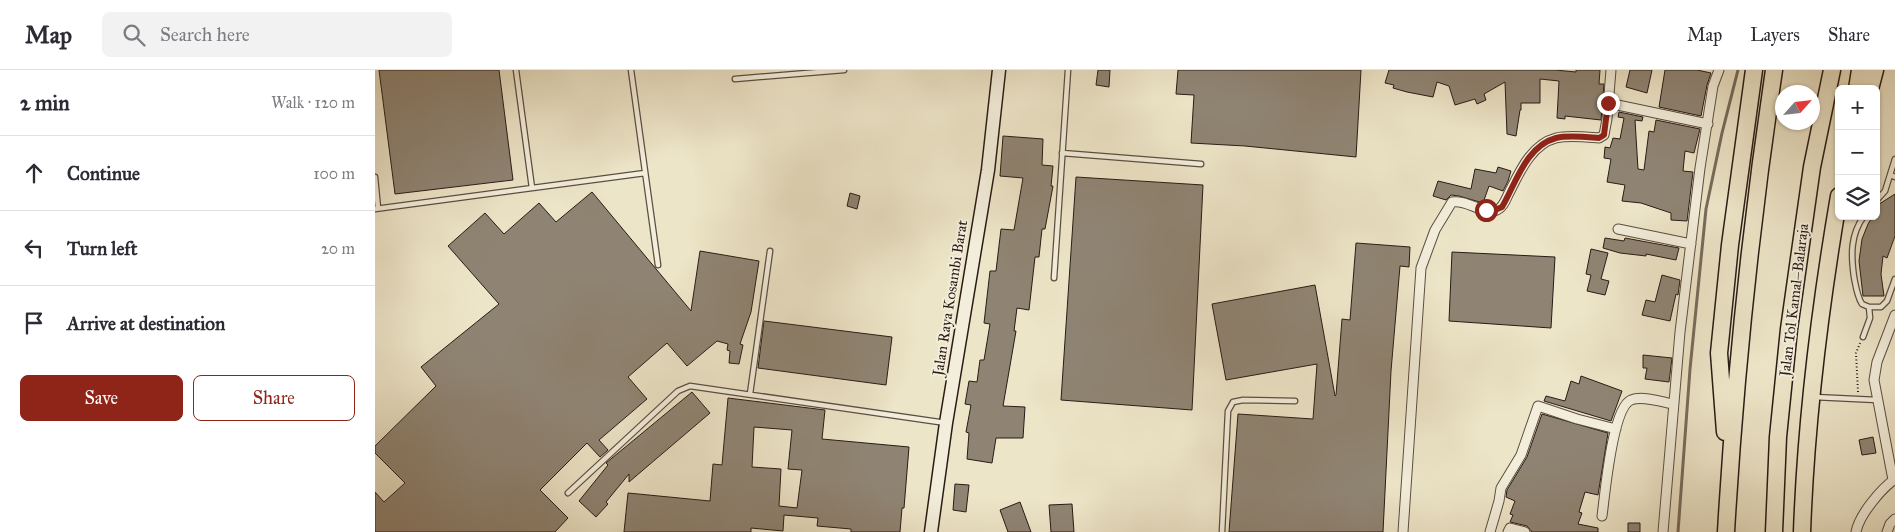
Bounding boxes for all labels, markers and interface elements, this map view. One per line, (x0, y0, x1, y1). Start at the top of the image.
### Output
search box (102, 12, 452, 57)
text: Map (25, 20, 72, 50)
icon: search (120, 21, 148, 49)
text: Search here (160, 23, 250, 46)
text: Map (1687, 24, 1722, 46)
text: Layers (1750, 24, 1800, 46)
text: Share (1828, 24, 1870, 46)
north arrow (1775, 85, 1820, 130)
map controls (1835, 85, 1880, 220)
button: + (1835, 85, 1880, 130)
text: 2 min (20, 90, 70, 116)
route end (1597, 92, 1620, 115)
text: Walk · 120 m (271, 93, 355, 112)
button: − (1835, 130, 1880, 175)
icon: ahead (20, 159, 48, 187)
text: Continue (67, 162, 140, 185)
text: 100 m (313, 164, 355, 183)
button: layers (1835, 175, 1880, 220)
route start (1475, 199, 1498, 222)
street label: Jalan Raya Kosambi Barat (928, 218, 972, 379)
street label: Jalan Tol Kamal–Balaraja (1775, 222, 1813, 380)
icon: left (20, 234, 48, 262)
text: Turn left (67, 237, 137, 260)
text: 20 m (321, 239, 355, 258)
icon: arrive (20, 309, 48, 337)
text: Arrive at destination (67, 312, 225, 335)
button: Save (20, 375, 183, 421)
button: Share (193, 375, 355, 421)

